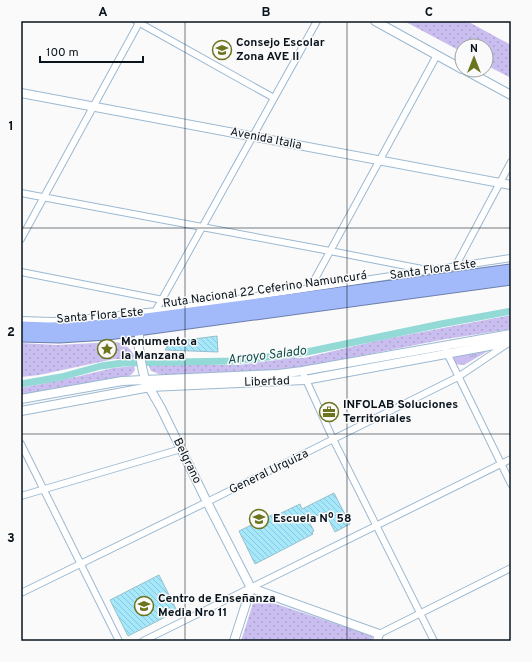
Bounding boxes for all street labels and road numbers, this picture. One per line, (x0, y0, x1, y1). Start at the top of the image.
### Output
street label: Avenida Italia (229, 124, 303, 154)
street label: Santa Flora Este (389, 256, 477, 284)
street label: Ruta Nacional 22 Ceferino Namuncurá (162, 268, 368, 312)
street label: Santa Flora Este (56, 304, 144, 328)
street label: Libertad (244, 373, 290, 391)
street label: Belgrano (169, 435, 205, 487)
street label: General Urquiza (227, 446, 311, 498)

